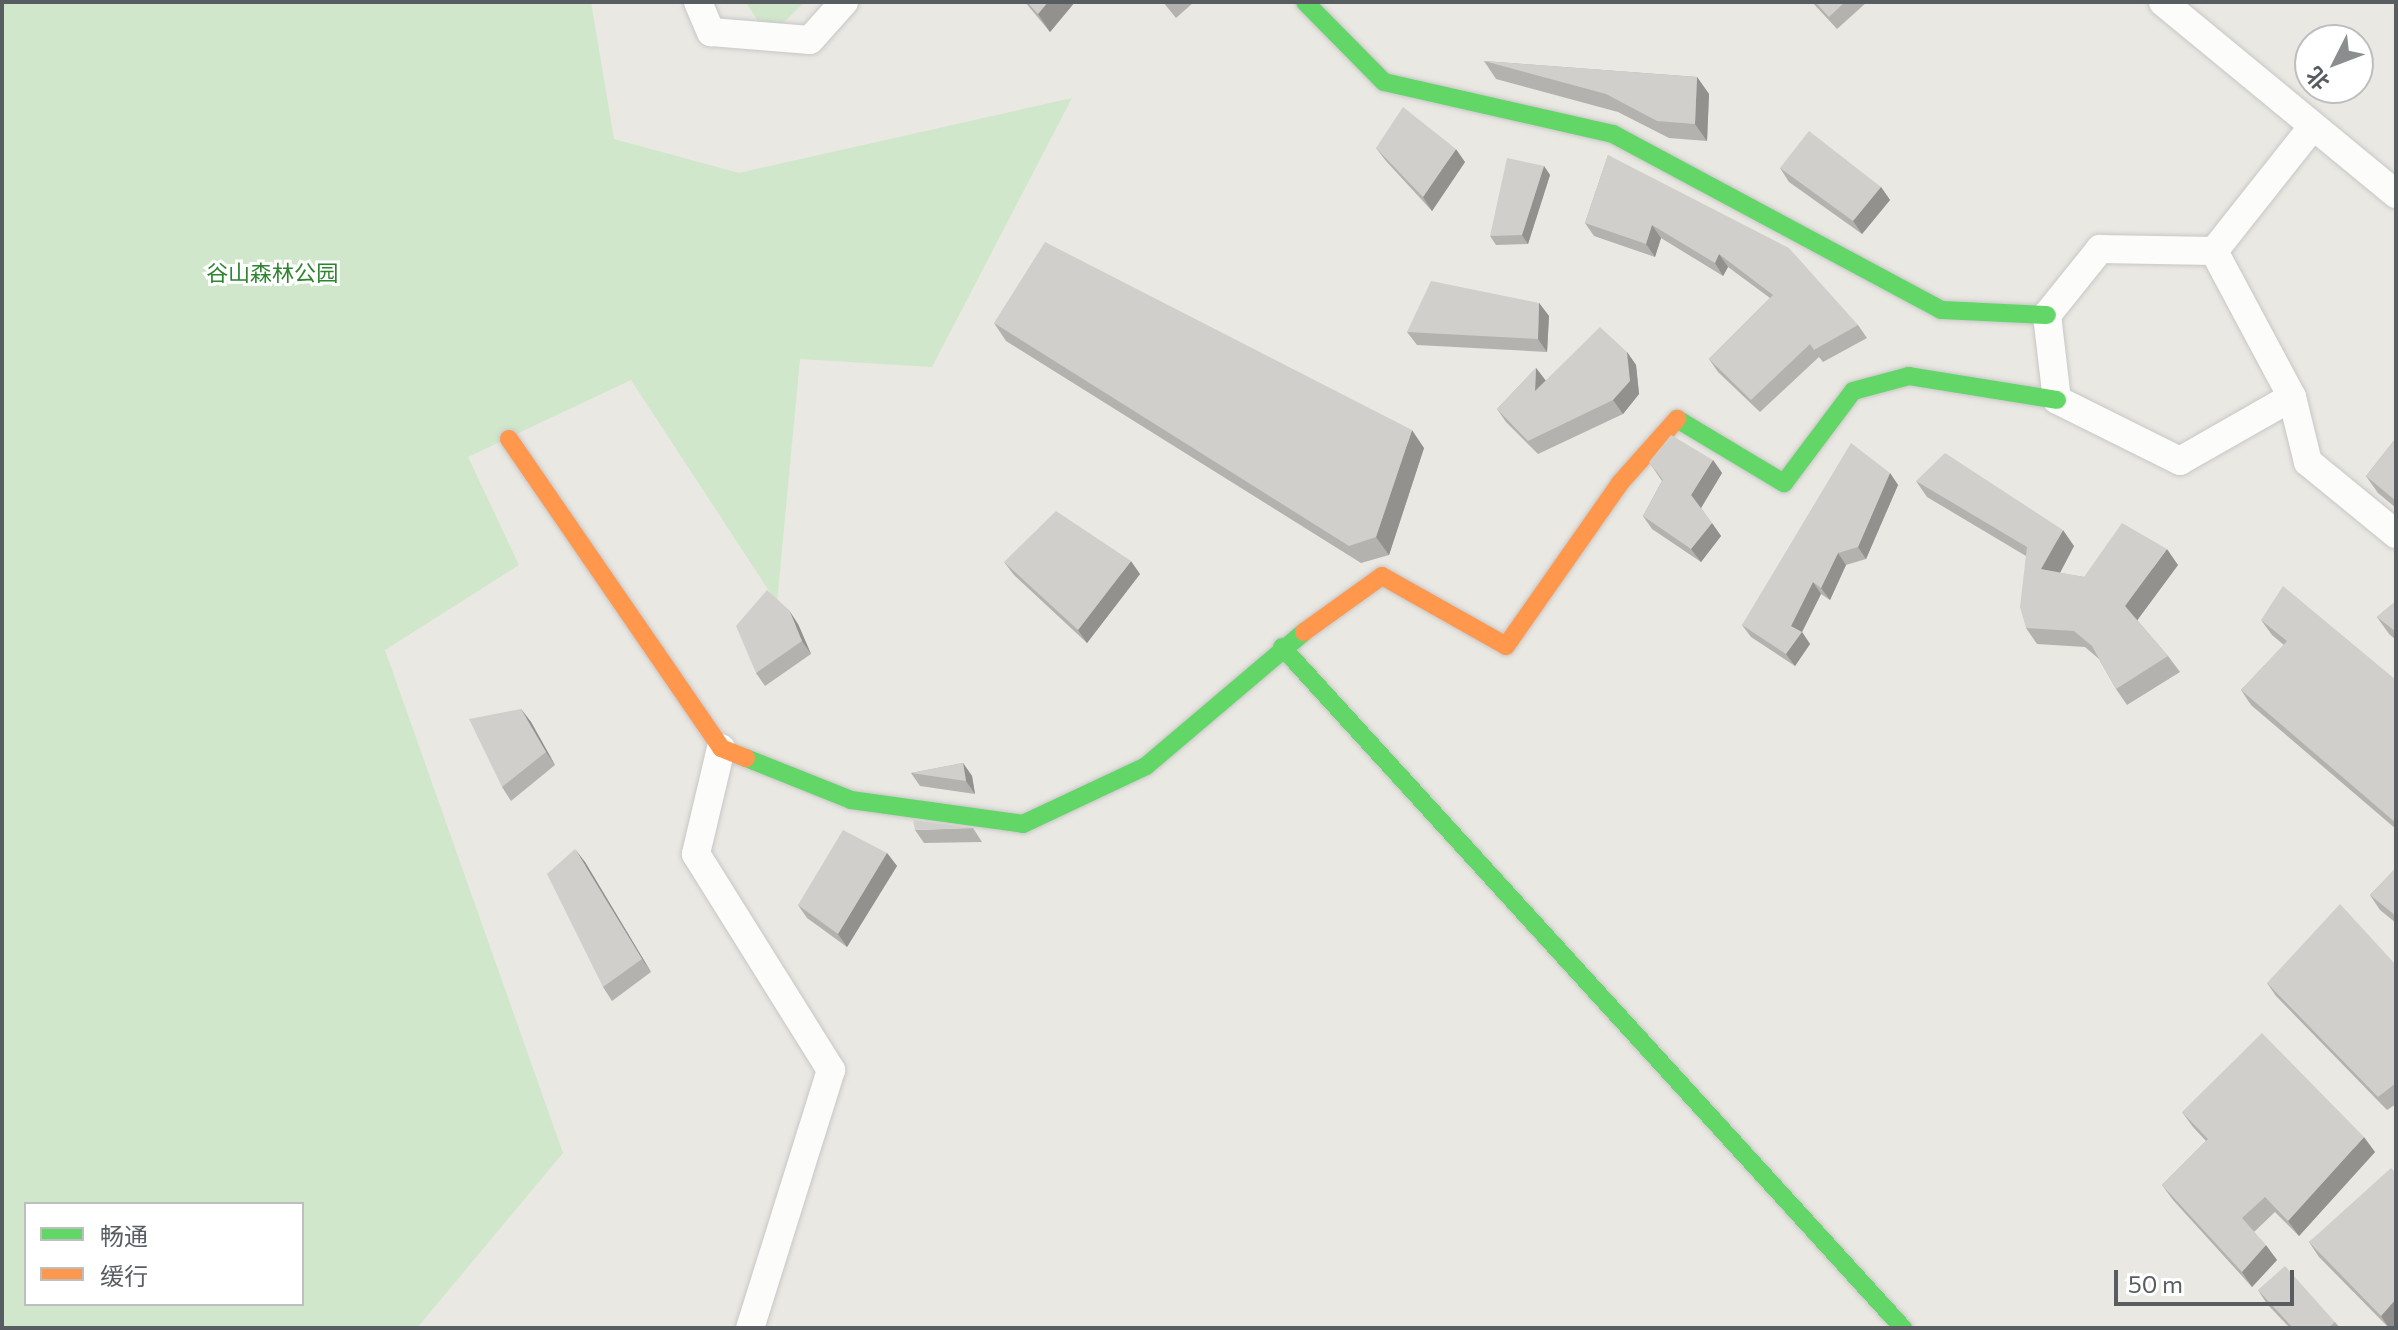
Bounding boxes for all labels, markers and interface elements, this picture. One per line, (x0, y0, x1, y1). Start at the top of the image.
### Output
north arrow (2294, 24, 2374, 104)
text: 北 (2300, 62, 2335, 96)
park label: 谷山森林公园 (206, 260, 338, 286)
legend (24, 1202, 304, 1306)
text: 畅通 (100, 1221, 148, 1250)
scale bar (2118, 1254, 2298, 1304)
text: 缓行 (100, 1261, 148, 1290)
text: 50 m (2128, 1269, 2183, 1298)

